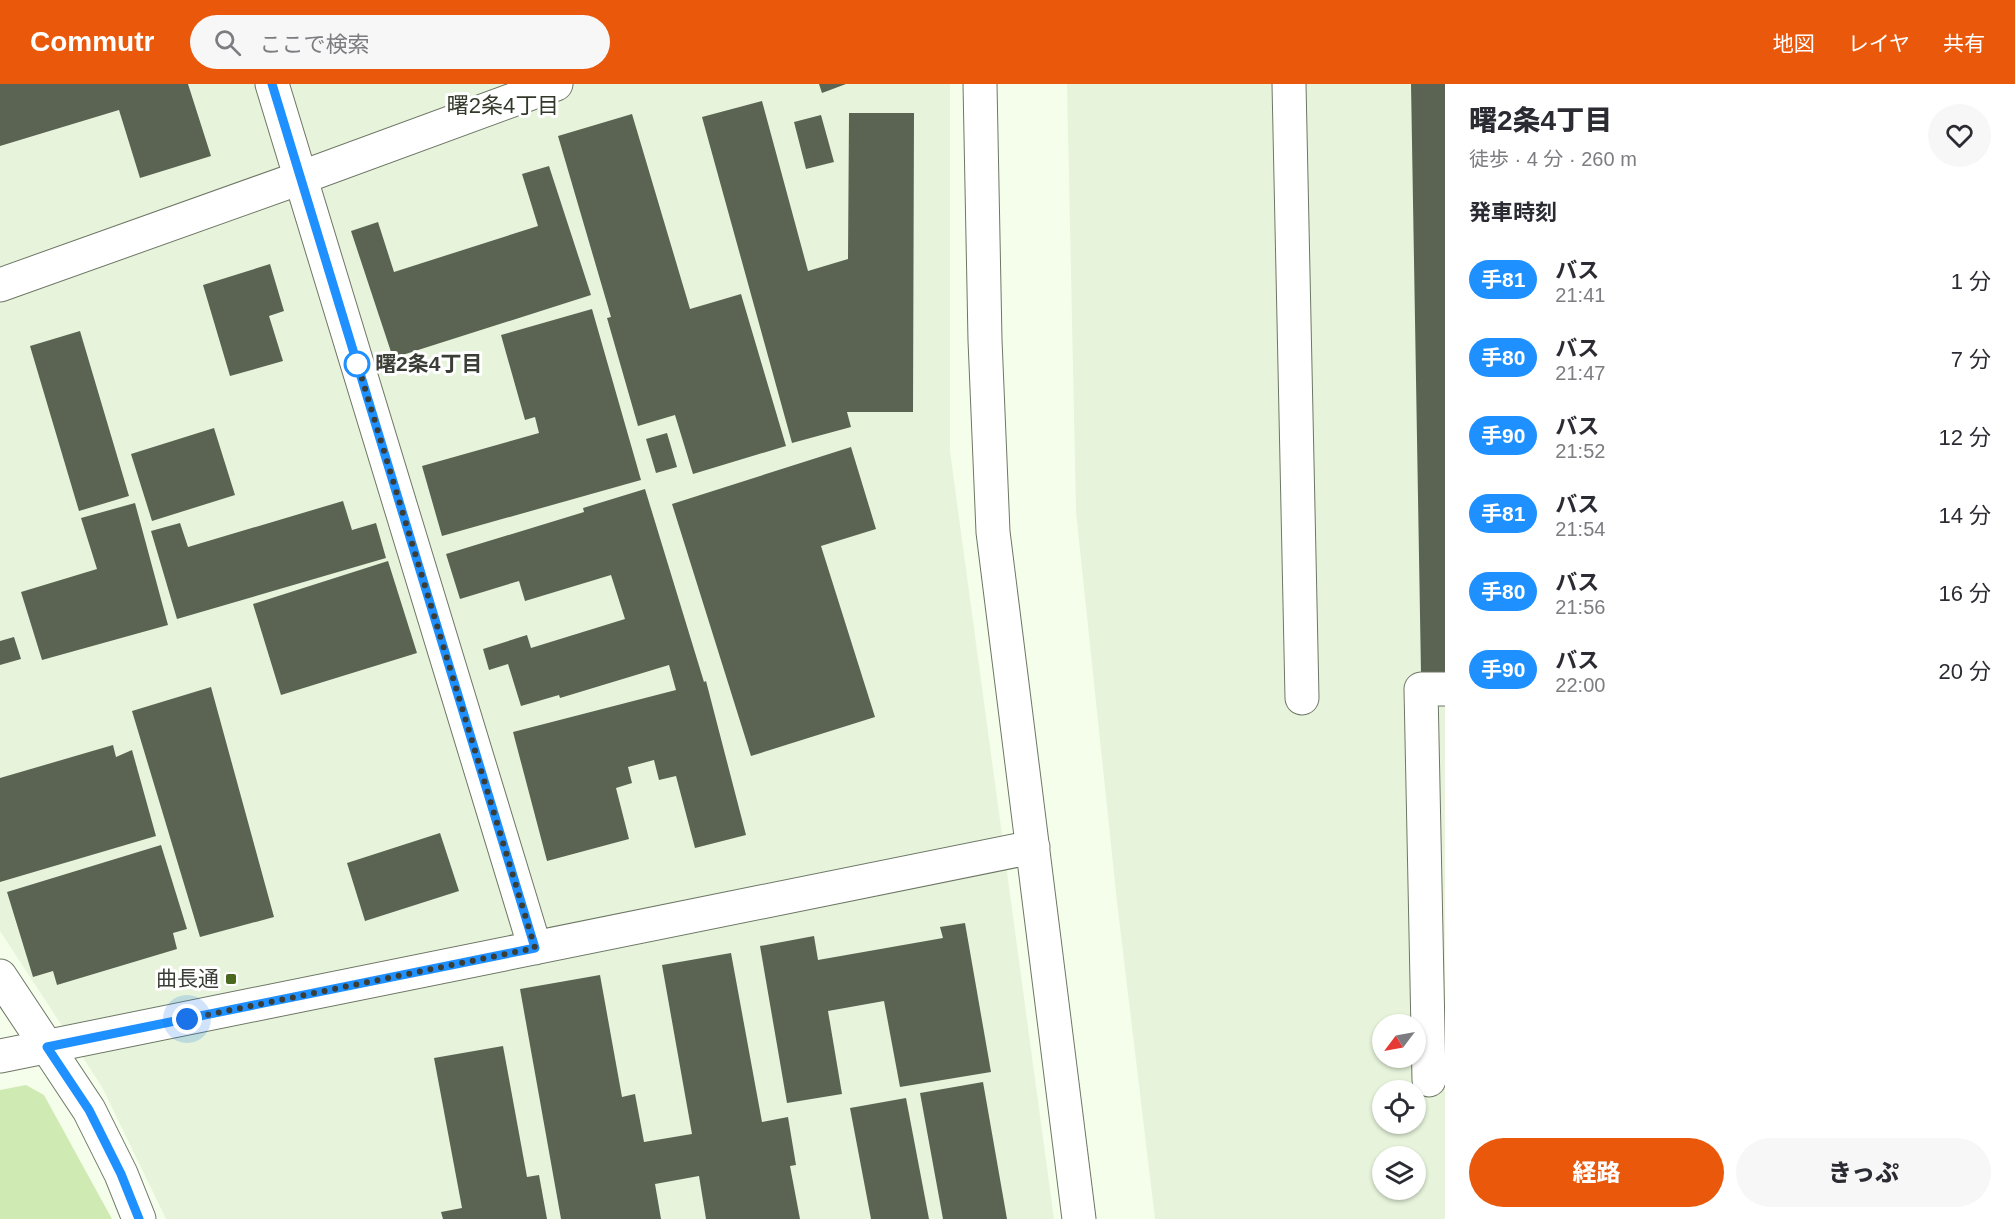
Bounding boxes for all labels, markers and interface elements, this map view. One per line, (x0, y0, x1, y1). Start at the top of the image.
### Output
search box (190, 15, 610, 69)
text: Commutr (30, 26, 154, 57)
icon: search (211, 26, 244, 59)
text: ここで検索 (259, 32, 369, 57)
text: 地図 (1773, 32, 1815, 55)
text: レイヤ (1848, 32, 1910, 55)
text: 共有 (1943, 32, 1985, 55)
district label: 曙2条4丁目 (447, 93, 559, 118)
button: heart (1928, 104, 1991, 167)
text: 曙2条4丁目 (1469, 105, 1612, 136)
text: 徒歩 · 4 分 · 260 m (1469, 148, 1637, 170)
text: 発車時刻 (1469, 200, 1557, 225)
text: バス (1555, 258, 1599, 283)
text: 手81 (1481, 268, 1525, 291)
text: 1 分 (1951, 269, 1991, 294)
text: 21:41 (1555, 284, 1605, 306)
text: バス (1555, 336, 1599, 361)
text: 手80 (1481, 346, 1525, 369)
text: 7 分 (1951, 347, 1991, 372)
marker: 曙2条4丁目 (344, 351, 370, 377)
place label: 曙2条4丁目 (375, 352, 482, 375)
text: 21:47 (1555, 362, 1605, 384)
text: バス (1555, 414, 1599, 439)
text: 手90 (1481, 424, 1525, 447)
text: 12 分 (1938, 425, 1991, 450)
text: 21:52 (1555, 440, 1605, 462)
text: バス (1555, 492, 1599, 517)
text: 手81 (1481, 502, 1525, 525)
text: 14 分 (1938, 503, 1991, 528)
text: 21:54 (1555, 518, 1605, 540)
text: バス (1555, 570, 1599, 595)
text: 手80 (1481, 580, 1525, 603)
text: 16 分 (1938, 581, 1991, 606)
text: 21:56 (1555, 596, 1605, 618)
text: バス (1555, 648, 1599, 673)
text: 手90 (1481, 658, 1525, 681)
text: 20 分 (1938, 659, 1991, 684)
text: 22:00 (1555, 674, 1605, 696)
place label: 曲長通 (156, 967, 219, 990)
marker: 曲長通 (224, 972, 238, 986)
your location (172, 1004, 202, 1034)
north arrow (1372, 1014, 1426, 1068)
map controls (1372, 1014, 1426, 1200)
button: locate (1372, 1080, 1426, 1134)
button: 経路 (1469, 1138, 1724, 1207)
button: きっぷ (1736, 1138, 1991, 1207)
button: layers (1372, 1146, 1426, 1200)

